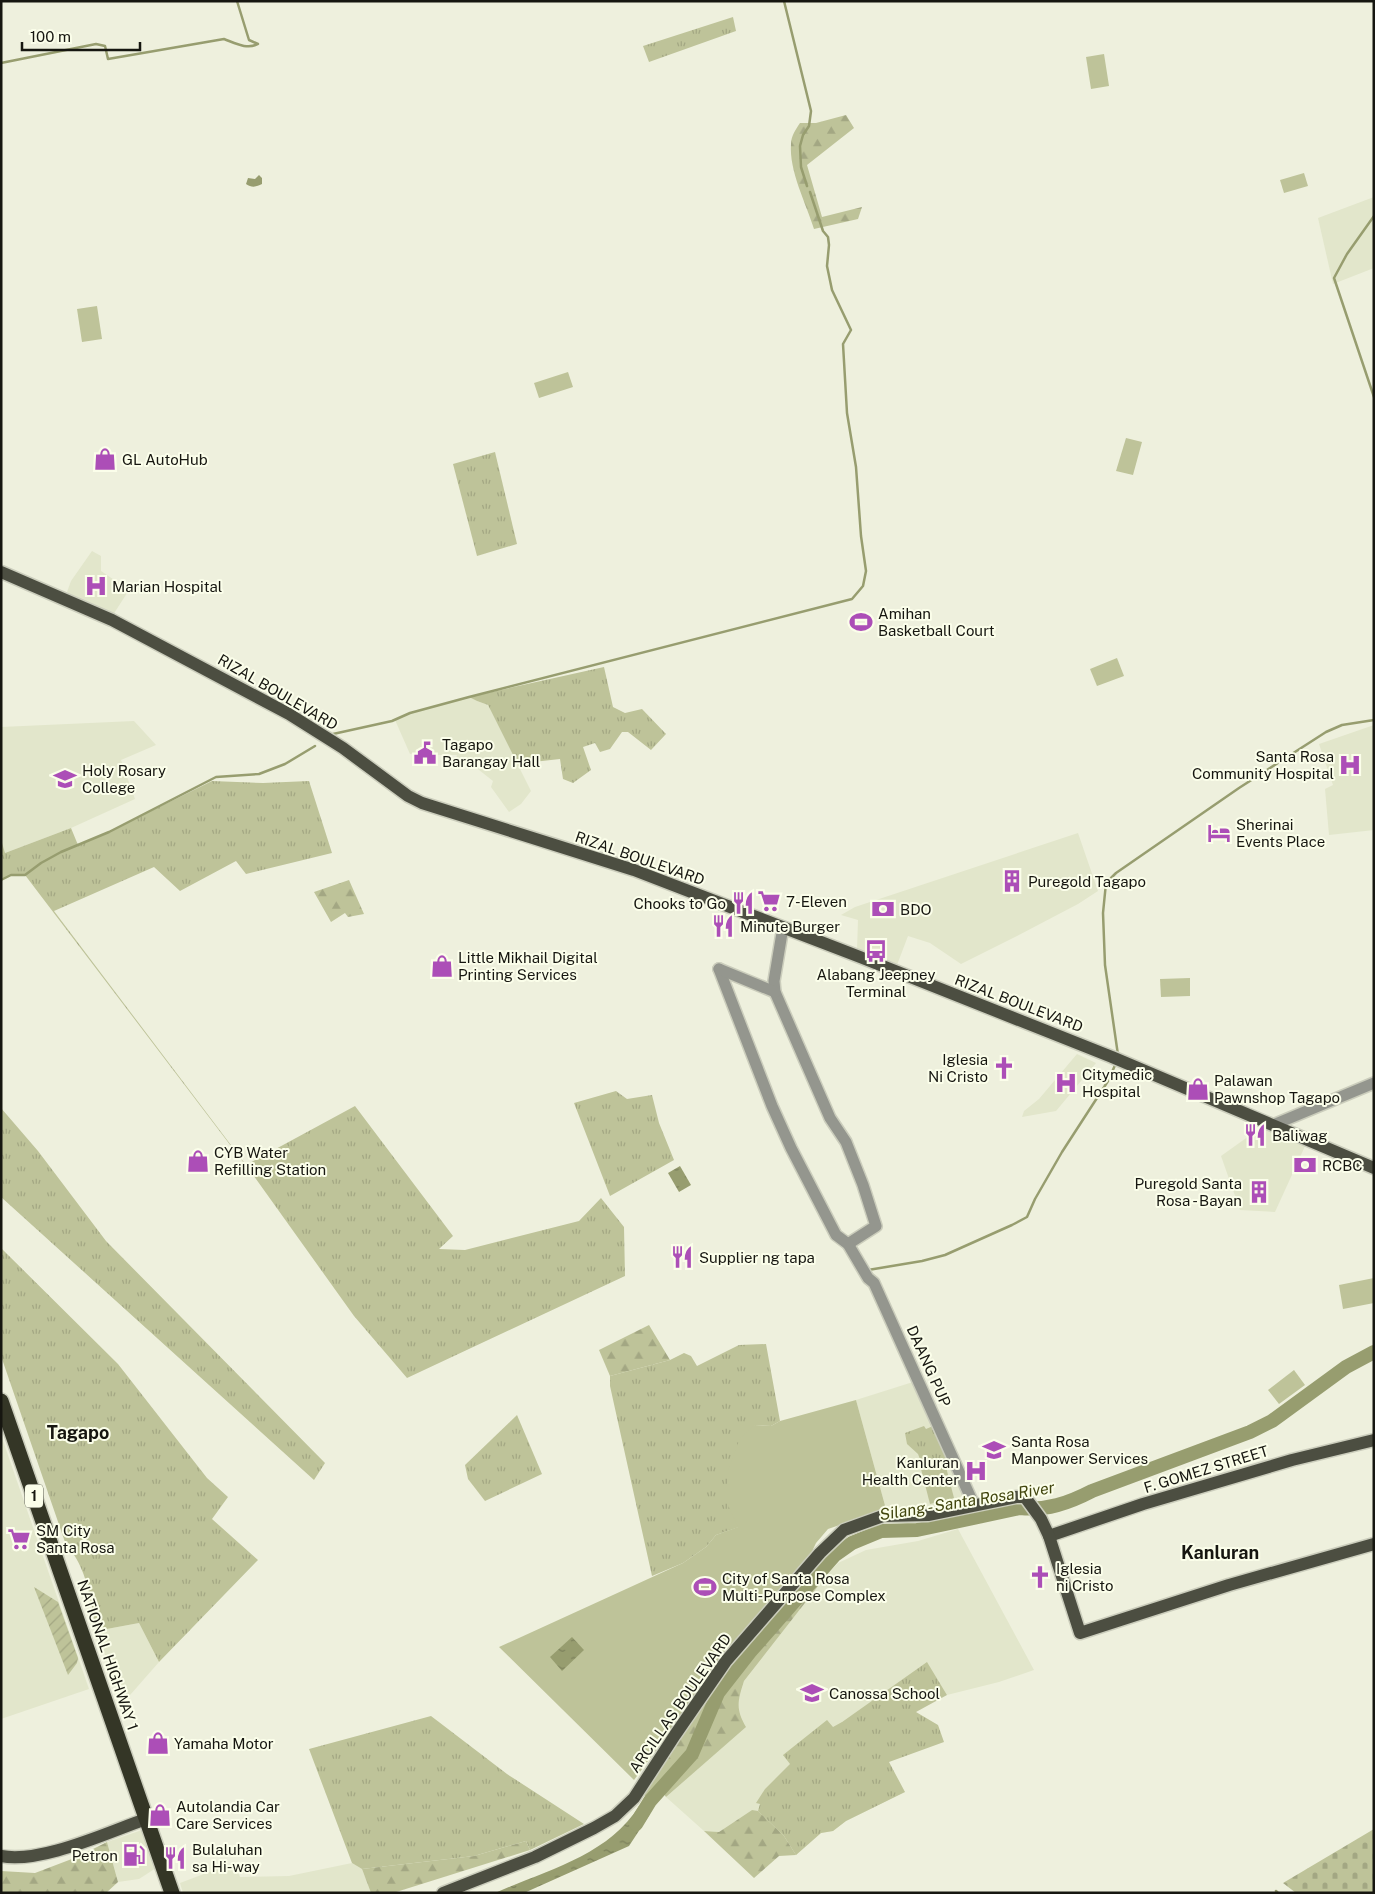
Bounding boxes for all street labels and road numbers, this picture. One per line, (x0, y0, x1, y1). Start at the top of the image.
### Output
street label: RIZAL BOULEVARD (215, 651, 341, 733)
street label: RIZAL BOULEVARD (573, 828, 707, 888)
street label: RIZAL BOULEVARD (953, 971, 1085, 1035)
street label: DAANG PUP (904, 1323, 955, 1410)
street label: F. GOMEZ STREET (1142, 1442, 1270, 1496)
road number: 1 (25, 1484, 43, 1508)
street label: NATIONAL HIGHWAY 1 (74, 1577, 142, 1733)
street label: ARCILLAS BOULEVARD (625, 1630, 735, 1776)

